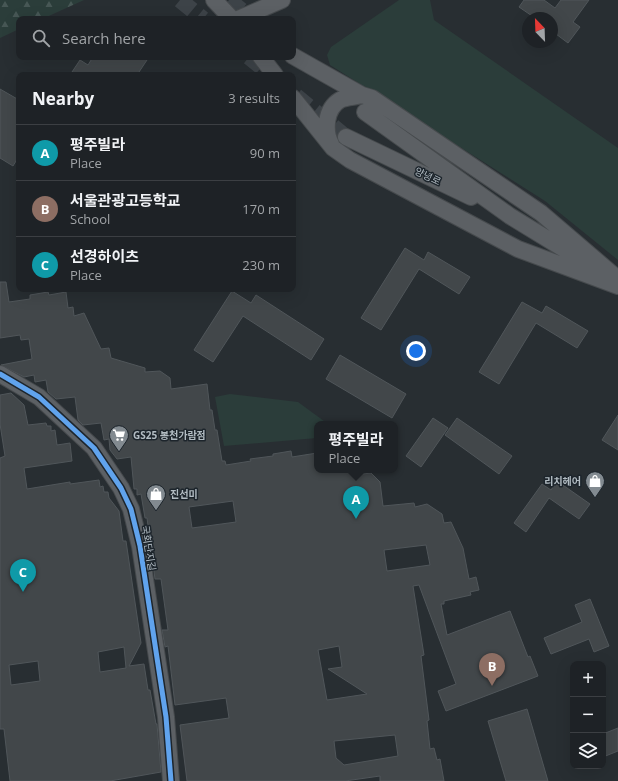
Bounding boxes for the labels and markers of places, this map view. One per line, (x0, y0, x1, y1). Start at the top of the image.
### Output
supermarket icon: GS25 봉천가람점 (108, 424, 130, 452)
place label: GS25 봉천가람점 (133, 428, 206, 442)
shop icon: 리치헤어 (584, 470, 606, 498)
place label: 리치헤어 (544, 474, 581, 488)
shop icon: 진선미 (145, 483, 167, 511)
pin: A (343, 486, 369, 519)
place label: 진선미 (170, 487, 198, 501)
pin: C (10, 559, 36, 592)
pin: B (479, 653, 505, 686)

